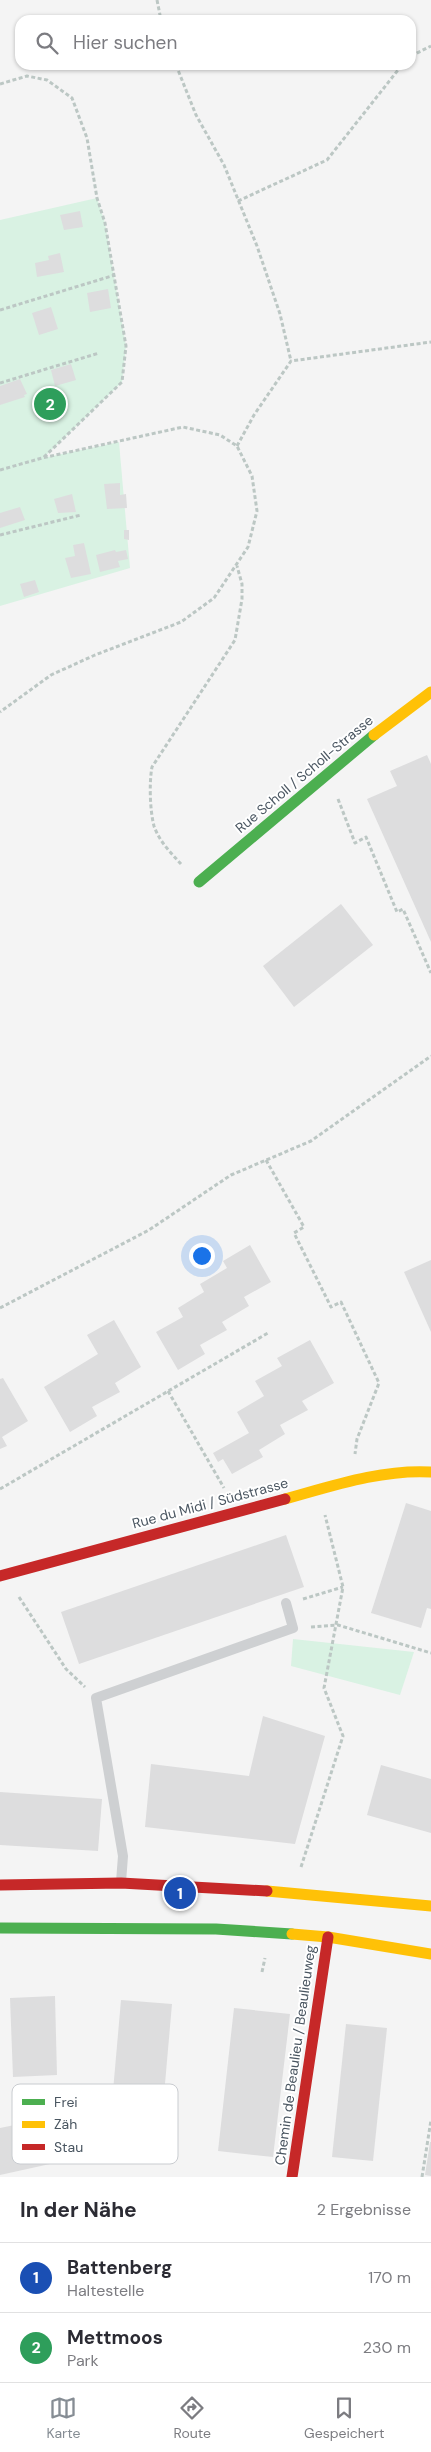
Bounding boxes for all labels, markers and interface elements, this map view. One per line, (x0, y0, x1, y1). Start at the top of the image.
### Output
search box (15, 15, 416, 70)
icon: search (33, 29, 61, 57)
text: Hier suchen (73, 30, 177, 55)
pin: 2 (34, 385, 66, 423)
street label: Rue Scholl / Scholl-Strasse (231, 711, 377, 837)
your location (189, 1243, 215, 1269)
street label: Rue du Midi / Südstrasse (130, 1474, 290, 1532)
pin: 1 (164, 1874, 196, 1912)
street label: Chemin de Beaulieu / Beaulieuweg (271, 1944, 319, 2166)
legend (12, 2084, 178, 2164)
text: Frei (54, 2093, 78, 2111)
text: Zäh (54, 2115, 77, 2133)
text: Stau (54, 2138, 83, 2156)
text: In der Nähe (20, 2196, 137, 2224)
text: 2 Ergebnisse (317, 2199, 411, 2220)
text: Battenberg (67, 2255, 172, 2280)
text: 1 (33, 2267, 39, 2288)
text: 170 m (368, 2267, 411, 2288)
text: Haltestelle (67, 2280, 144, 2301)
text: Mettmoos (67, 2325, 163, 2350)
text: 2 (31, 2337, 41, 2358)
text: 230 m (363, 2337, 411, 2358)
text: Park (67, 2350, 99, 2371)
tab: Karte (47, 2394, 80, 2442)
tab: Route (174, 2394, 211, 2442)
tab: Gespeichert (304, 2394, 384, 2442)

